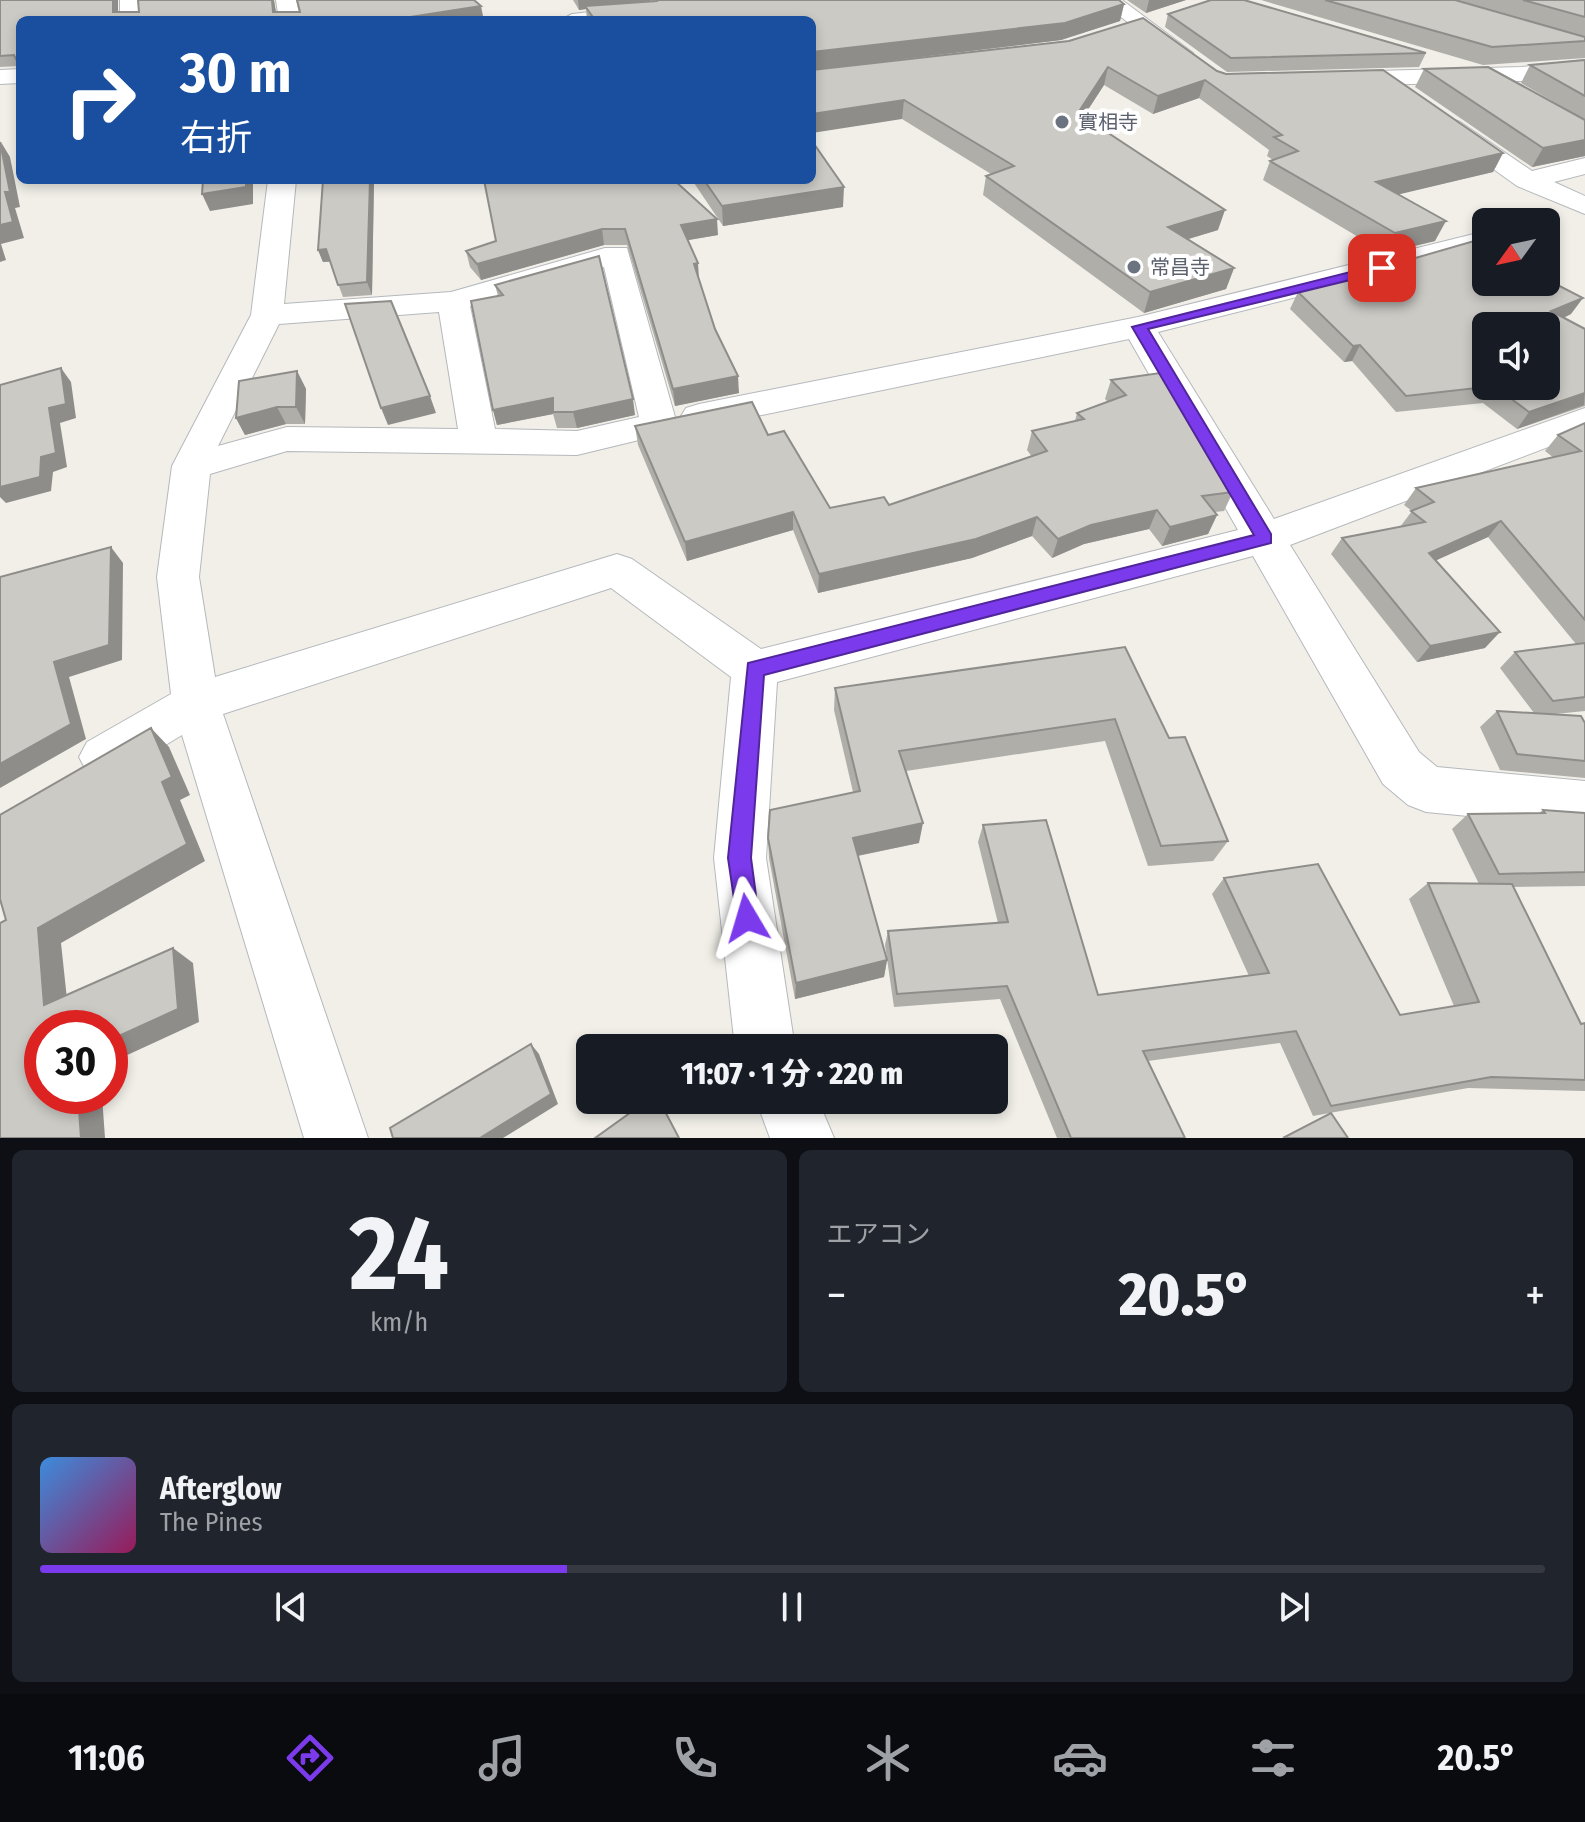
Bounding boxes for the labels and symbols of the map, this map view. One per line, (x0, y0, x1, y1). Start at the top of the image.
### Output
place label: 實相寺 (1078, 110, 1138, 134)
marker: 實相寺 (1053, 113, 1071, 131)
north arrow (1472, 208, 1560, 296)
pin (1348, 234, 1416, 302)
place label: 常昌寺 (1150, 255, 1210, 279)
marker: 常昌寺 (1125, 258, 1143, 276)
position arrow (705, 876, 789, 960)
speed limit sign: 30 (24, 1010, 128, 1114)

